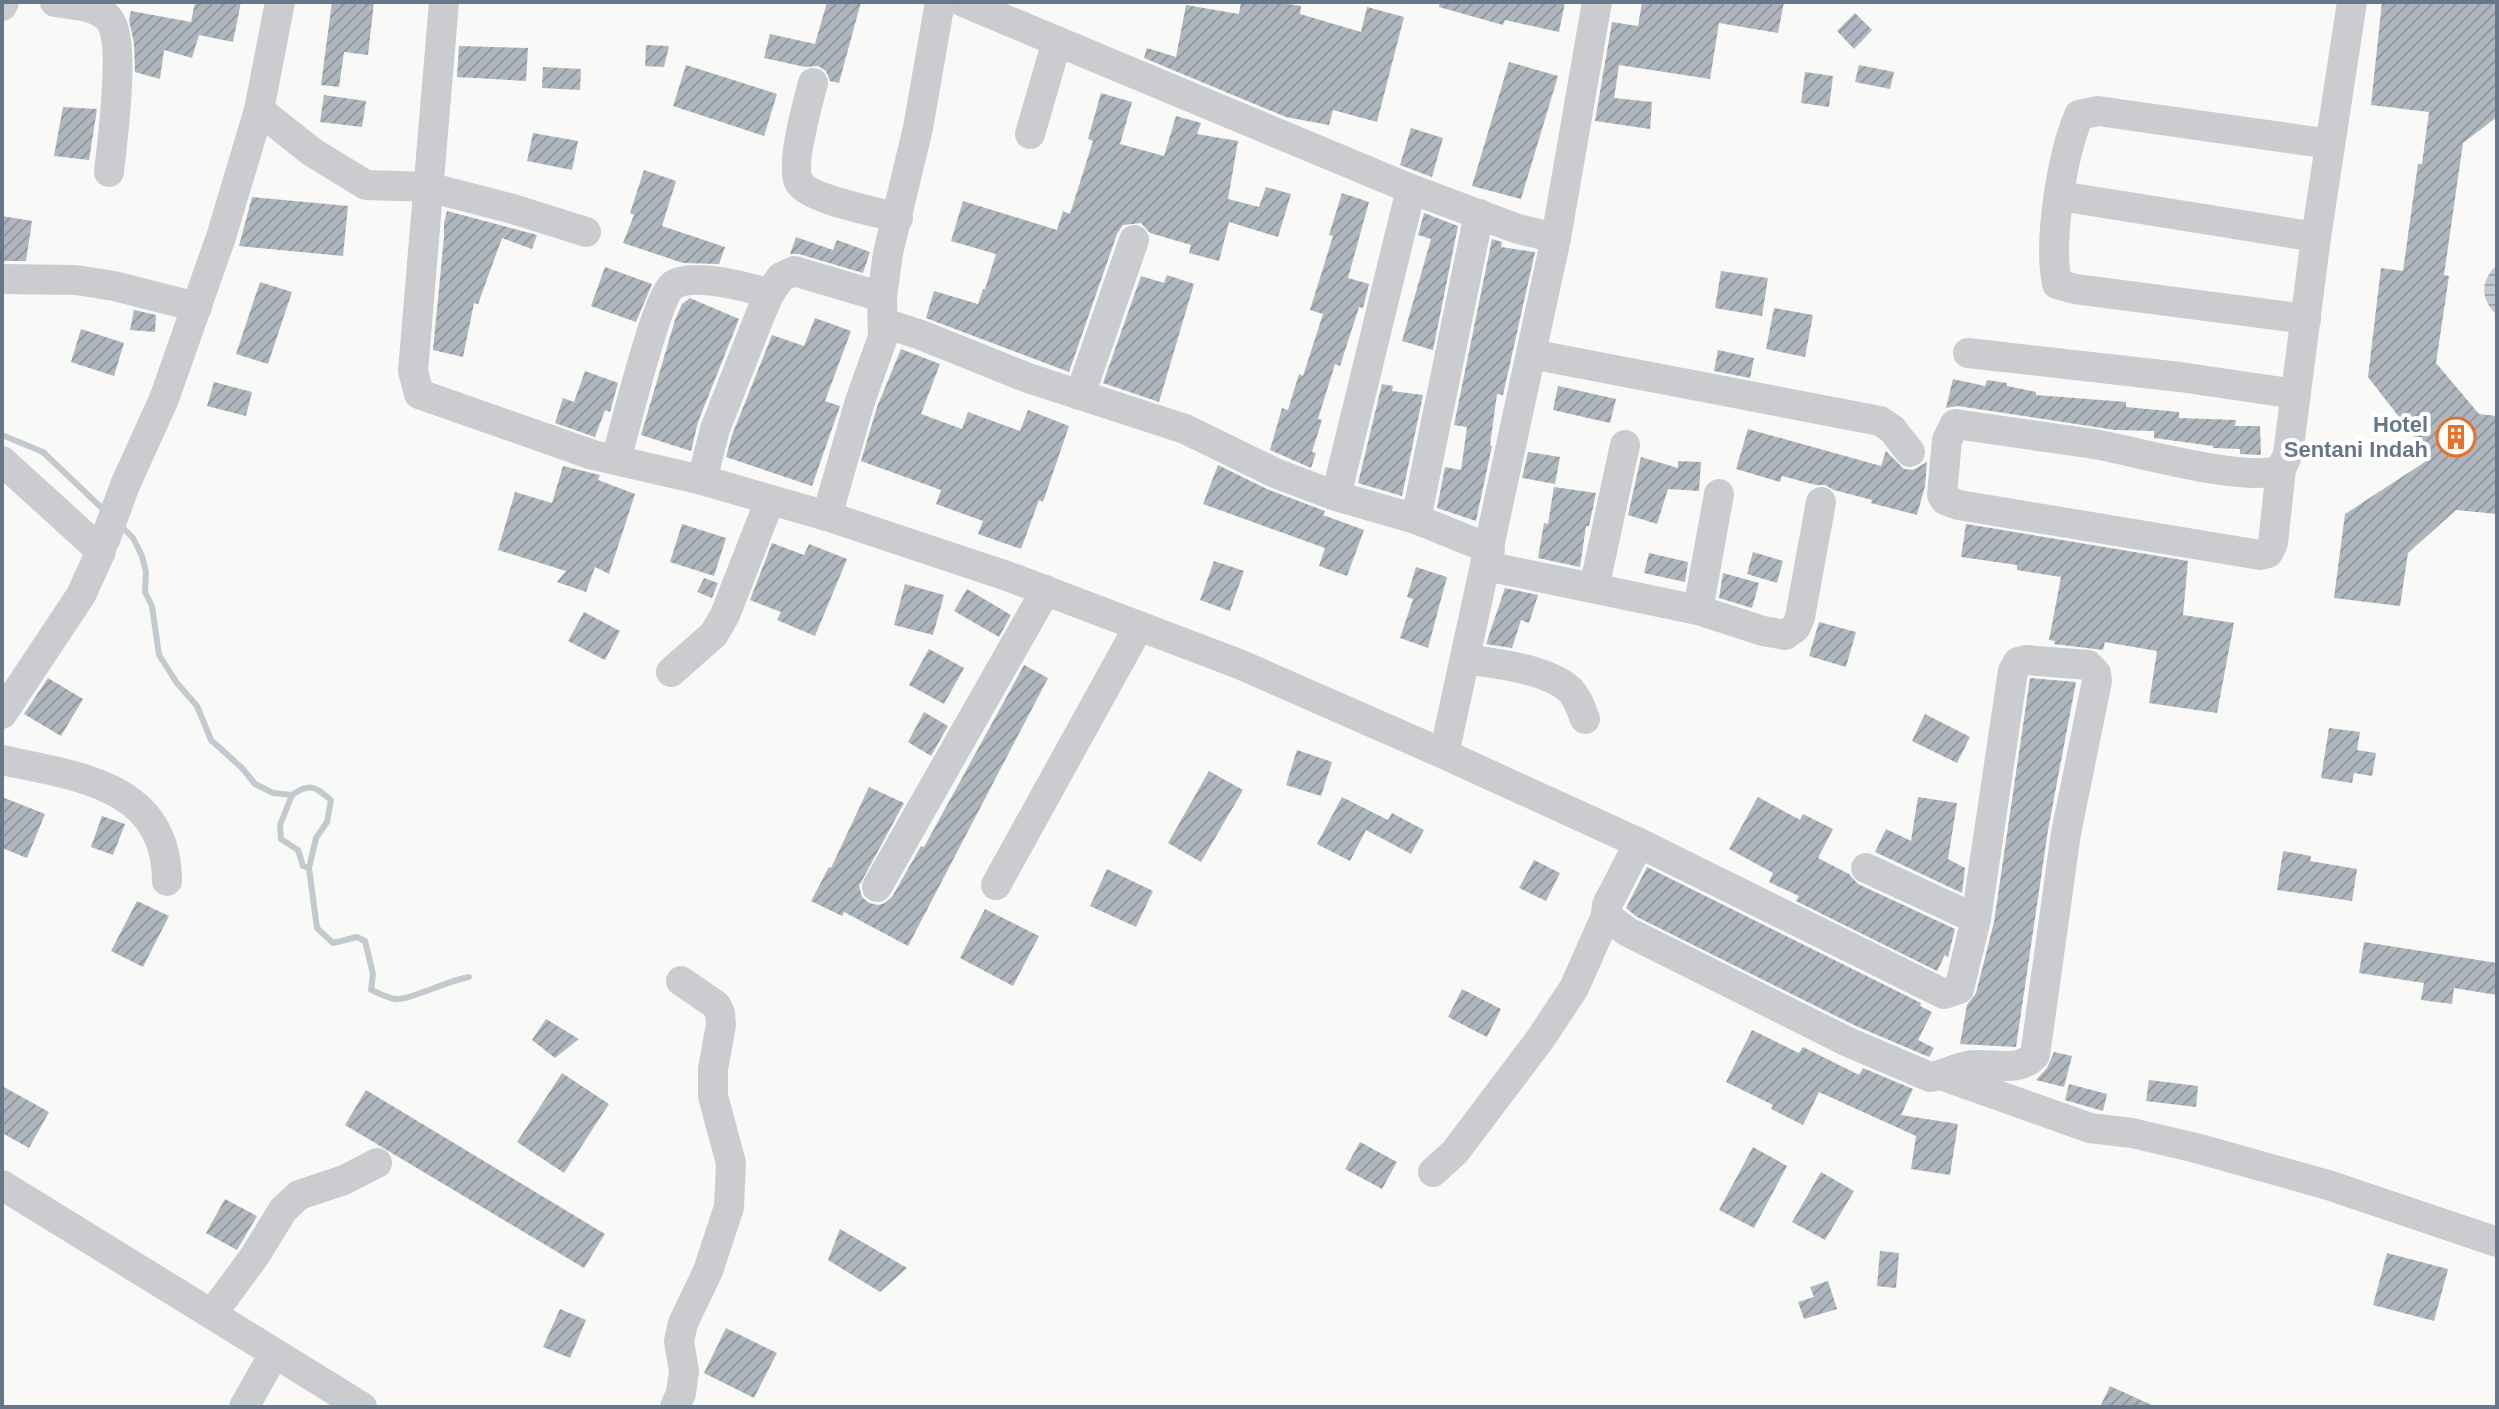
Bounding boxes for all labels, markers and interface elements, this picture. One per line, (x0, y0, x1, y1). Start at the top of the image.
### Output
place label: Hotel Sentani Indah (2284, 412, 2428, 462)
building icon: Hotel Sentani Indah (2435, 416, 2477, 458)

